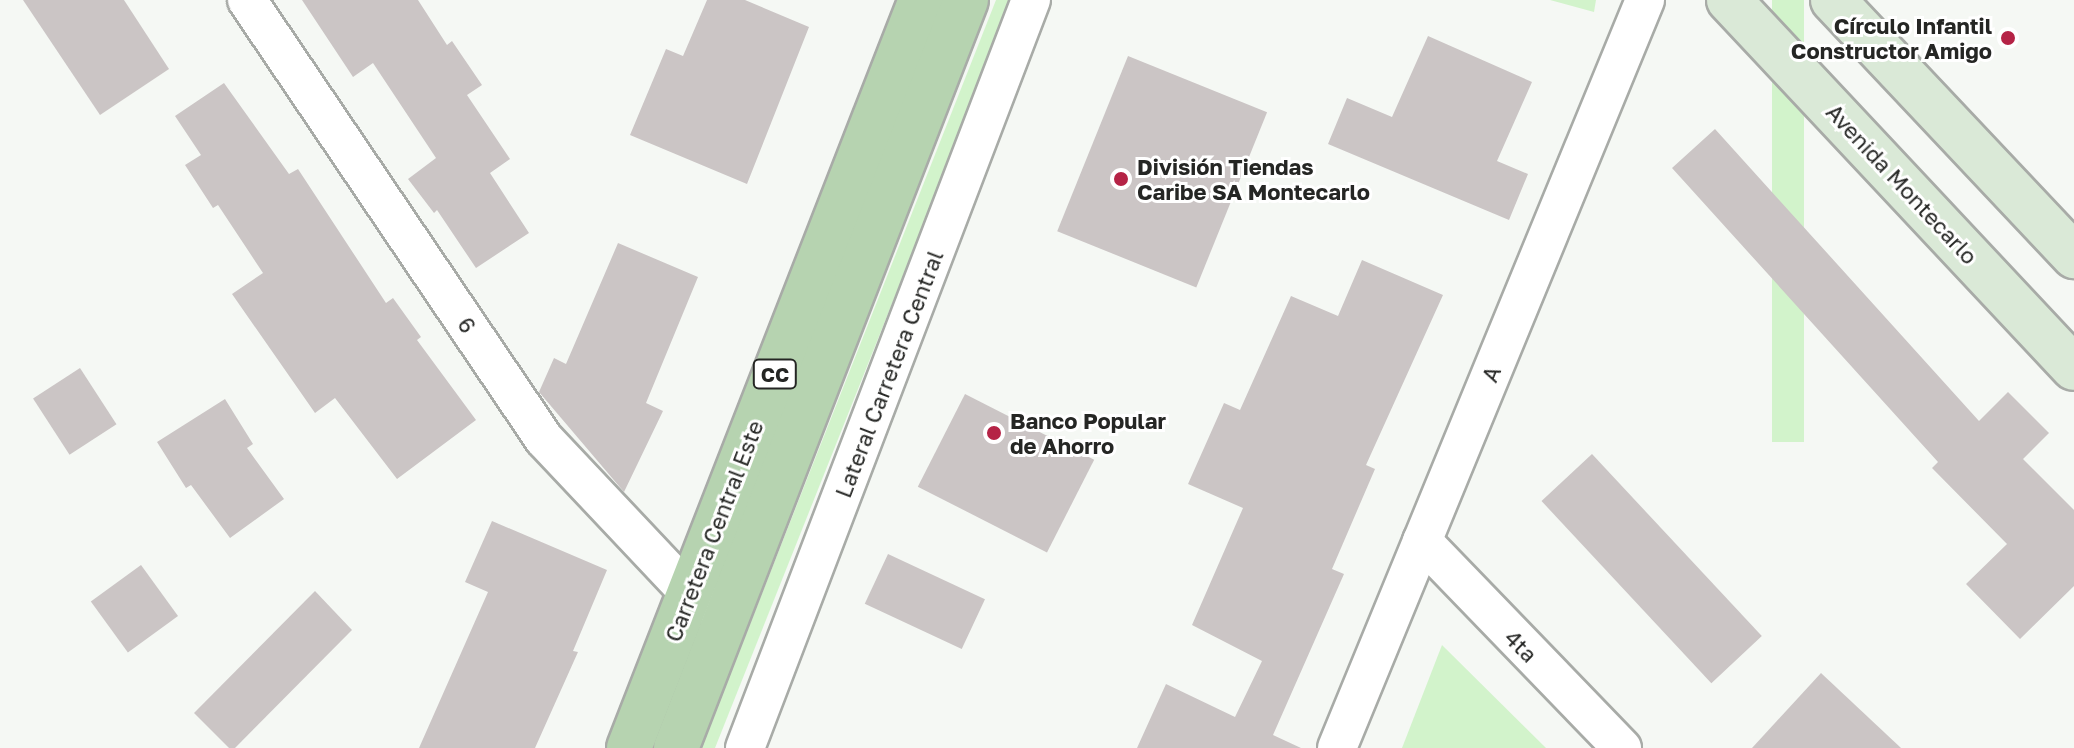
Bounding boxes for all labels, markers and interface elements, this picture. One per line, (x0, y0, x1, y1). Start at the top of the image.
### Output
place label: Círculo Infantil Constructor Amigo (1791, 12, 1992, 64)
marker: Círculo Infantil Constructor Amigo (1999, 29, 2017, 47)
street label: Avenida Montecarlo (1821, 99, 1983, 269)
place label: División Tiendas Caribe SA Montecarlo (1137, 153, 1370, 204)
marker: División Tiendas Caribe SA Montecarlo (1112, 170, 1130, 188)
street label: Lateral Carretera Central (830, 247, 948, 501)
street label: 6 (452, 312, 482, 338)
road number: CC (751, 358, 799, 390)
street label: A (1476, 362, 1506, 386)
place label: Banco Popular de Ahorro (1010, 407, 1166, 458)
street label: Carretera Central Este (660, 417, 768, 645)
marker: Banco Popular de Ahorro (985, 424, 1003, 442)
street label: 4ta (1499, 624, 1543, 668)

